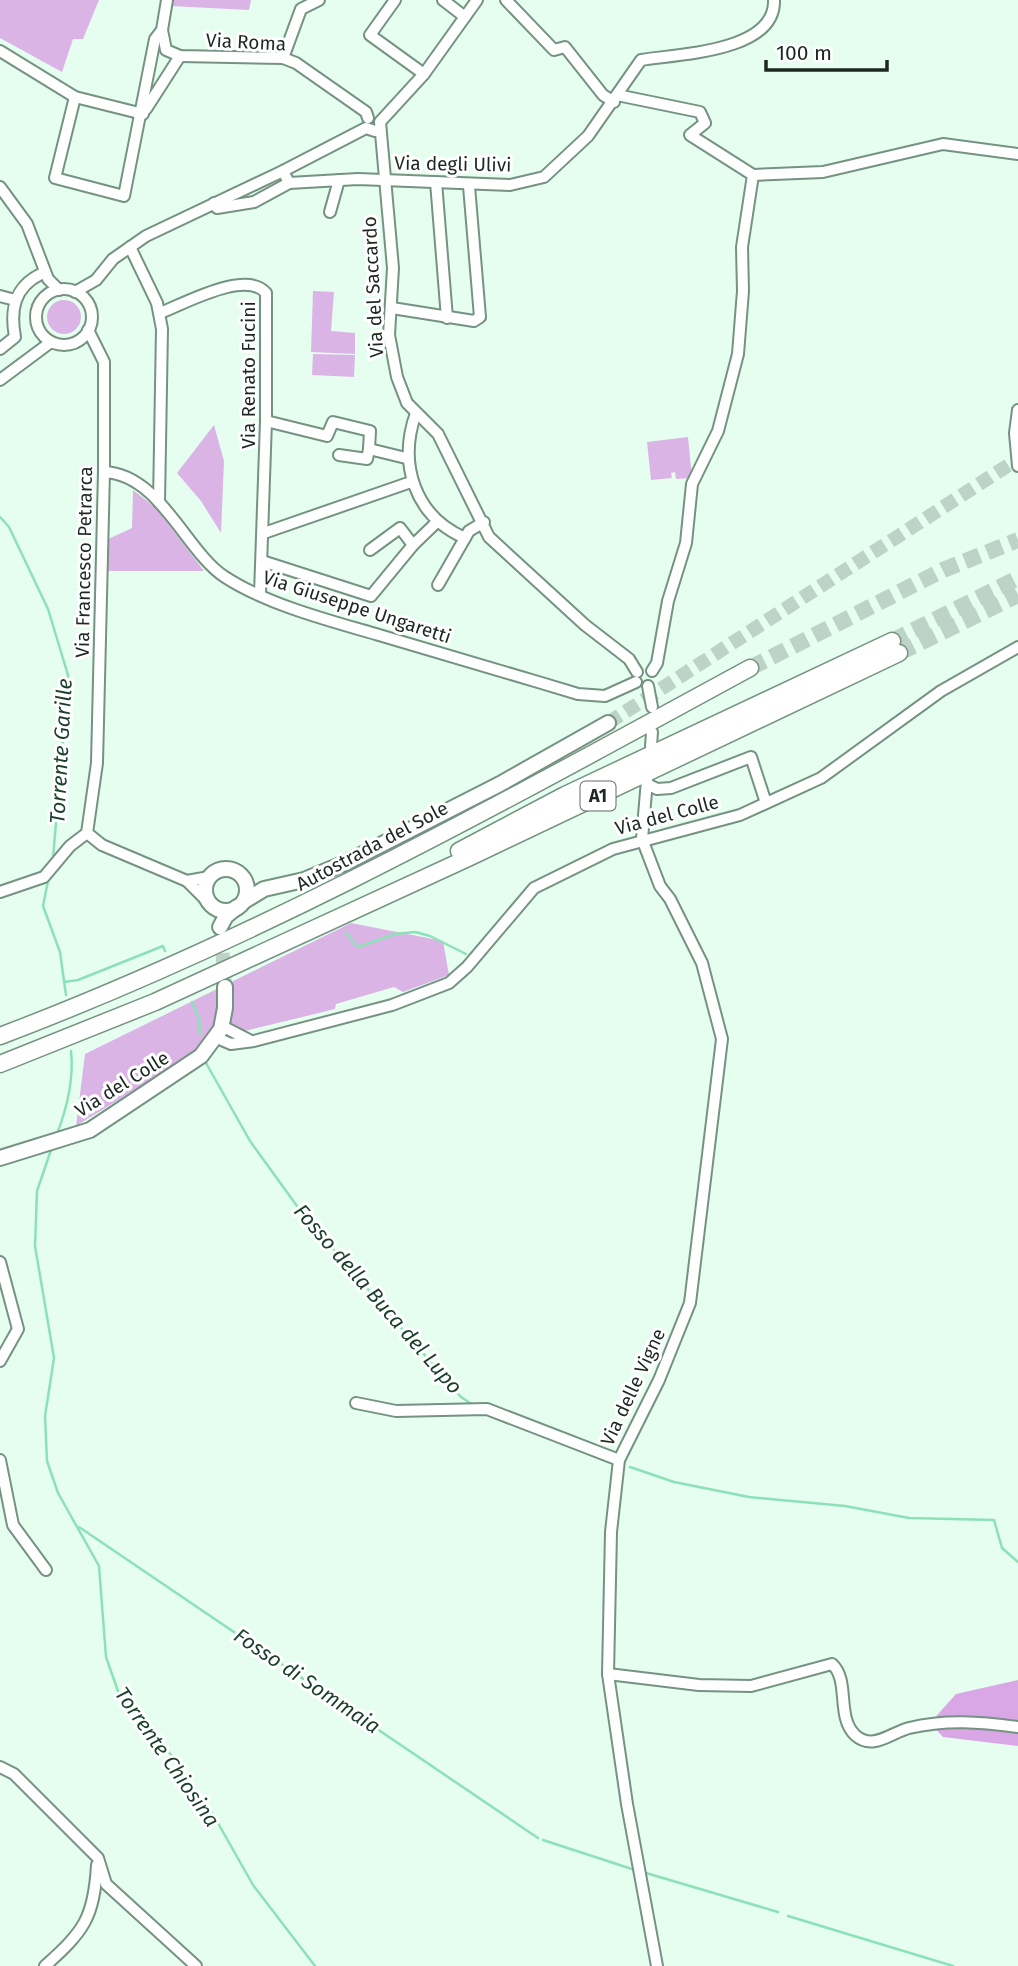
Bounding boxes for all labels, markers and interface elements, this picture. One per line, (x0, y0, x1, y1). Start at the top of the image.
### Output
street label: Via Roma (205, 28, 287, 56)
scale bar (766, 28, 887, 72)
text: 100 m (776, 40, 832, 66)
street label: Via degli Ulivi (394, 151, 512, 177)
street label: Via del Saccardo (358, 216, 388, 358)
street label: Via Renato Fucini (237, 301, 260, 449)
street label: Via Francesco Petrarca (71, 466, 97, 658)
street label: Via Giuseppe Ungaretti (260, 566, 454, 648)
water label: Torrente Garille (44, 678, 78, 824)
road number: A1 (580, 782, 616, 810)
street label: Via del Colle (613, 790, 721, 840)
street label: Autostrada del Sole (292, 796, 452, 896)
street label: Via del Colle (71, 1046, 173, 1122)
water label: Fosso della Buca del Lupo (288, 1199, 468, 1399)
street label: Via delle Vigne (596, 1325, 670, 1449)
water label: Fosso di Sommaia (229, 1622, 385, 1740)
water label: Torrente Chiosina (109, 1682, 225, 1832)

